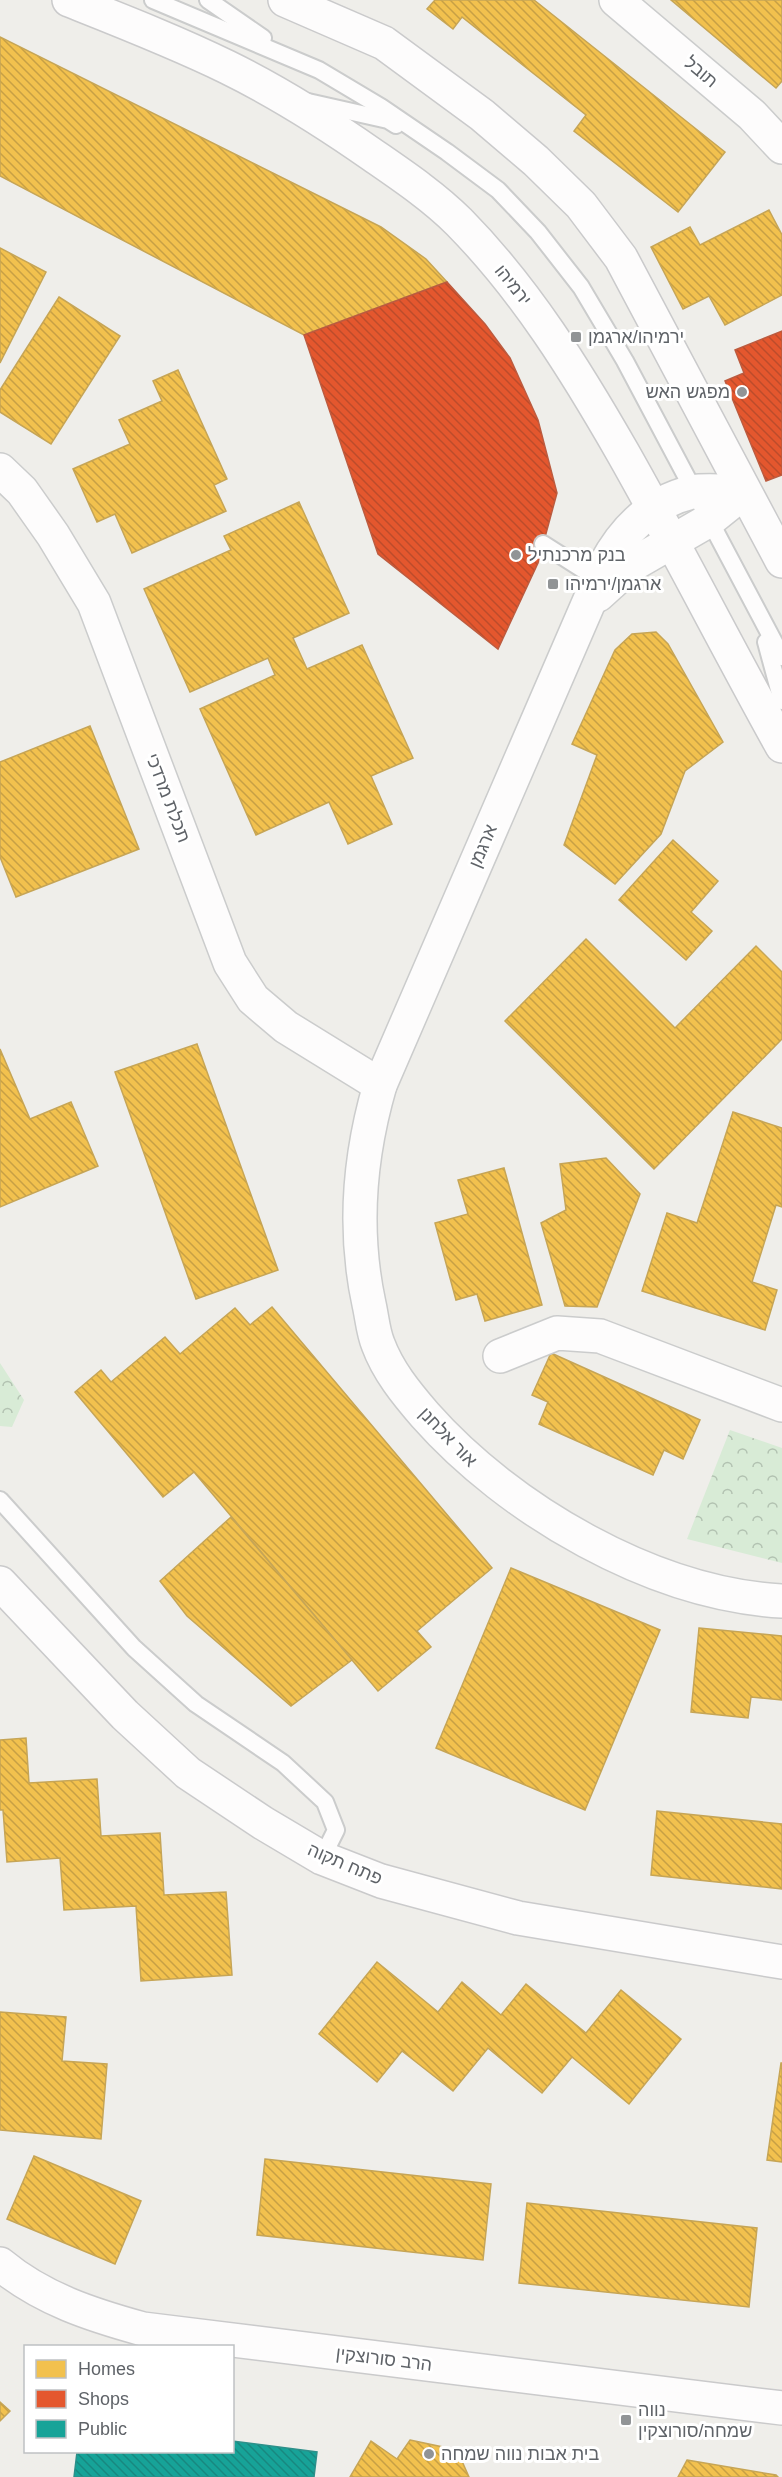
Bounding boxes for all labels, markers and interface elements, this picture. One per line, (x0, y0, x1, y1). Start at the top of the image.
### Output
street label: תובל (680, 52, 722, 92)
street label: ירמיהו (491, 261, 535, 309)
place label: ירמיהו/ארגמן (588, 327, 684, 347)
marker: ירמיהו/ארגמן (569, 330, 583, 344)
place label: מפגש האש (646, 382, 730, 402)
marker: מפגש האש (735, 385, 749, 399)
place label: בנק מרכנתיל (528, 545, 626, 565)
marker: בנק מרכנתיל (509, 548, 523, 562)
place label: ארגמן/ירמיהו (565, 574, 662, 594)
marker: ארגמן/ירמיהו (546, 577, 560, 591)
street label: תכלת מרדכי (142, 751, 194, 845)
street label: ארגמן (465, 821, 501, 870)
street label: אור אלחנן (415, 1403, 481, 1471)
street label: פתח תקוה (305, 1839, 385, 1889)
street label: הרב סורוצקין (335, 2343, 433, 2375)
legend (24, 2345, 234, 2453)
text: Homes (78, 2359, 135, 2379)
text: Shops (78, 2389, 129, 2409)
place label: נווה שמחה/סורוצקין (638, 2400, 752, 2441)
marker: נווה שמחה/סורוצקין (619, 2413, 633, 2427)
text: Public (78, 2419, 127, 2439)
place label: בית אבות נווה שמחה (441, 2444, 599, 2464)
marker: בית אבות נווה שמחה (422, 2447, 436, 2461)

